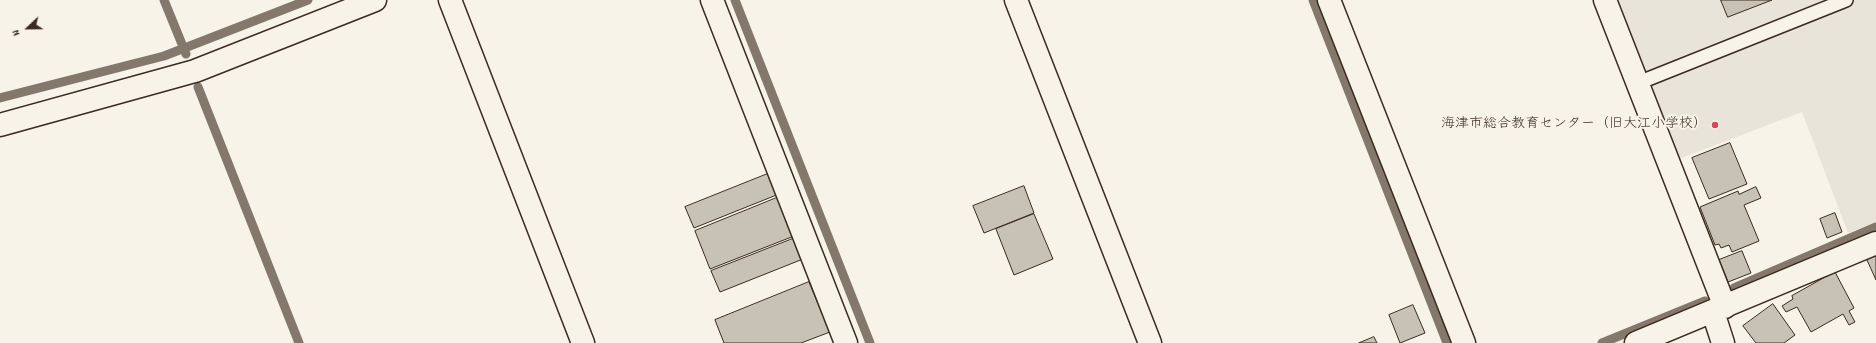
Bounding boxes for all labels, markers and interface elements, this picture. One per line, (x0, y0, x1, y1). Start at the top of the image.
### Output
north arrow (8, 8, 48, 48)
text: N (8, 27, 25, 38)
place label: 海津市総合教育センター（旧大江小学校） (1441, 117, 1707, 133)
marker: 海津市総合教育センター（旧大江小学校） (1710, 120, 1720, 130)

